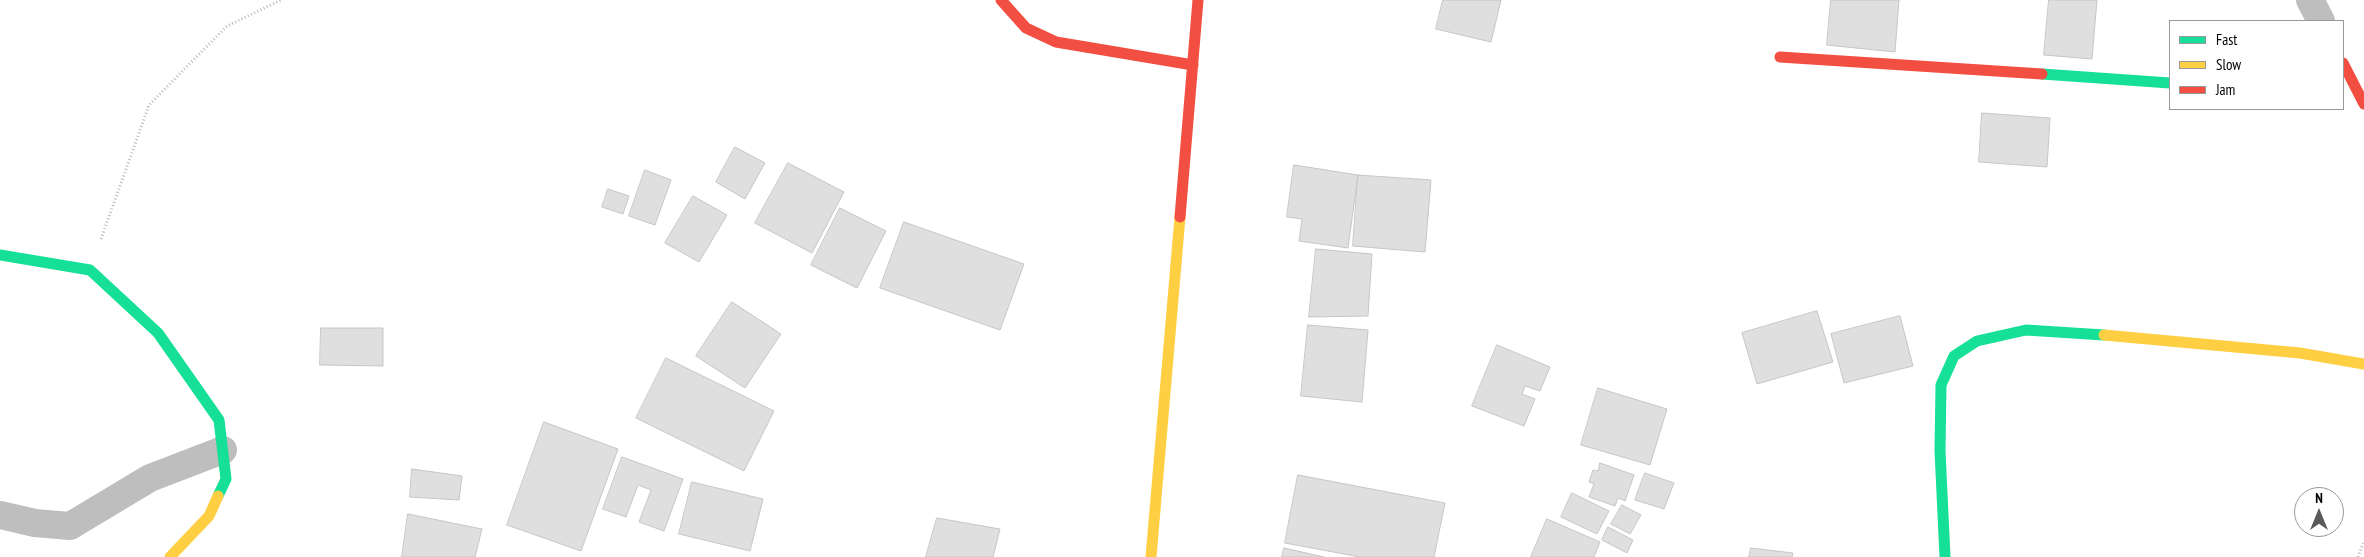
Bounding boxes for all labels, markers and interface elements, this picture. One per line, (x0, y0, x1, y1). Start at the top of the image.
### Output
legend (2169, 20, 2344, 110)
text: Fast (2216, 30, 2237, 49)
text: Slow (2216, 55, 2241, 74)
text: Jam (2216, 80, 2235, 99)
north arrow (2294, 487, 2344, 537)
text: N (2315, 489, 2323, 507)

